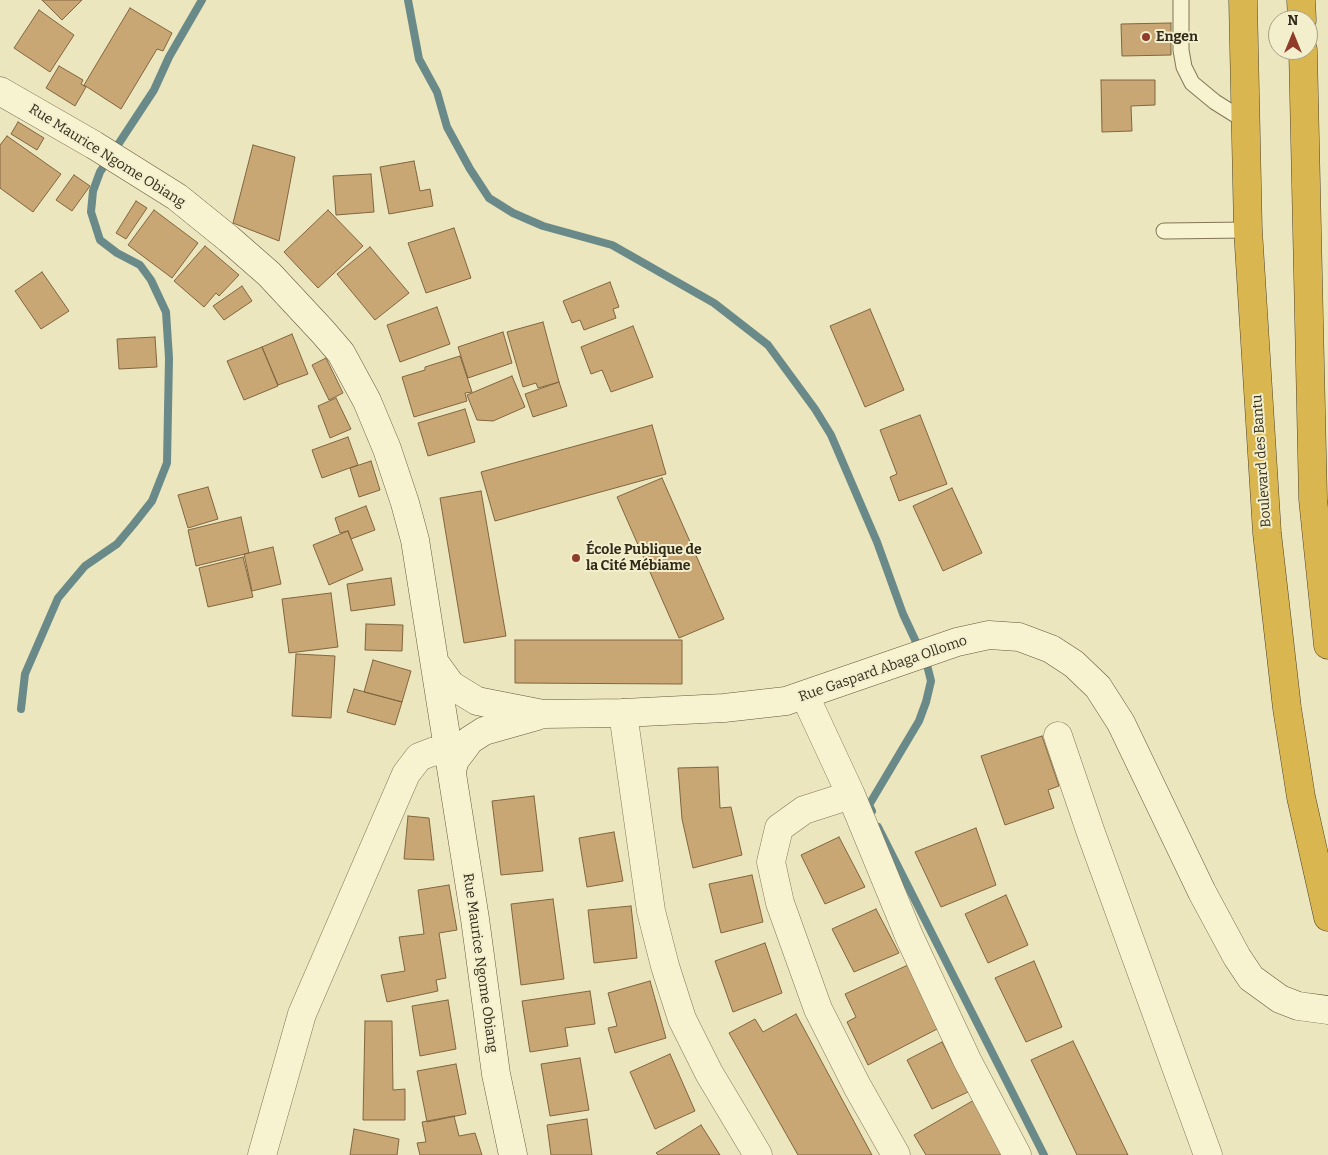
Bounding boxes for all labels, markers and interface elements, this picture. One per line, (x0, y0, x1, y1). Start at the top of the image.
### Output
north arrow (1268, 10, 1318, 60)
text: N (1288, 12, 1298, 29)
place label: Engen (1156, 29, 1198, 45)
marker: Engen (1140, 31, 1152, 43)
street label: Rue Maurice Ngome Obiang (26, 101, 188, 211)
street label: Boulevard des Bantu (1249, 394, 1275, 528)
place label: École Publique de la Cité Mébiame (586, 542, 702, 574)
marker: École Publique de la Cité Mébiame (570, 552, 582, 564)
street label: Rue Gaspard Abaga Ollomo (797, 632, 969, 706)
street label: Rue Maurice Ngome Obiang (459, 872, 501, 1054)

